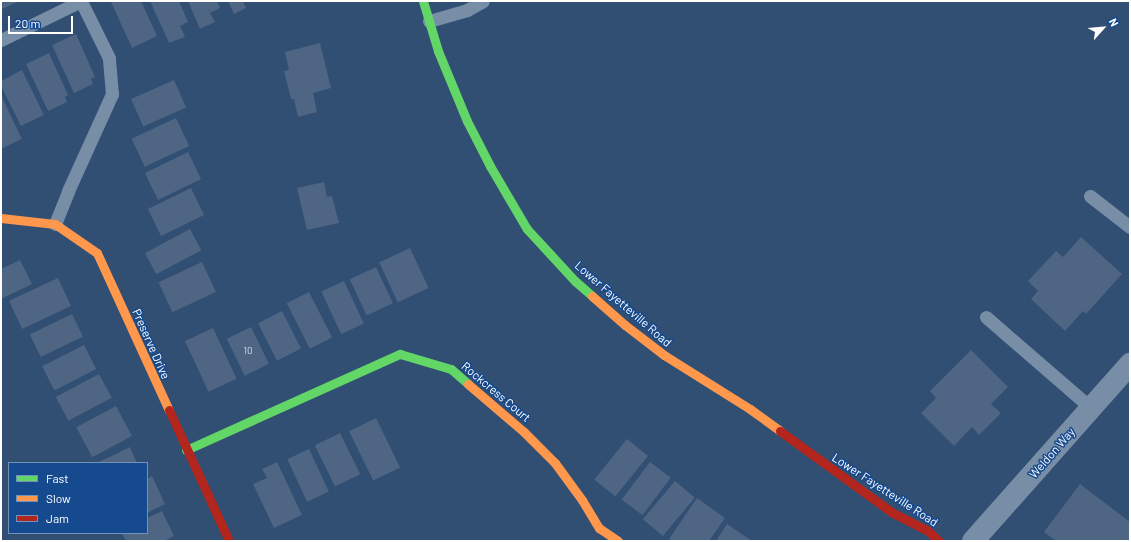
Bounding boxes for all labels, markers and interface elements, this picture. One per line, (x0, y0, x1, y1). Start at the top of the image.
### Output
scale bar (10, 8, 75, 34)
north arrow (1083, 8, 1123, 48)
text: 20 m (15, 16, 41, 30)
text: N (1107, 16, 1122, 29)
street label: Lower Fayetteville Road (572, 258, 674, 350)
street label: Preserve Drive (129, 307, 173, 381)
house number: 10 (243, 345, 253, 357)
street label: Rockcress Court (459, 359, 533, 425)
street label: Weldon Way (1026, 425, 1078, 481)
street label: Lower Fayetteville Road (829, 450, 941, 530)
legend (8, 462, 148, 534)
text: Fast (46, 471, 69, 485)
text: Slow (46, 491, 71, 505)
text: Jam (46, 511, 69, 525)

